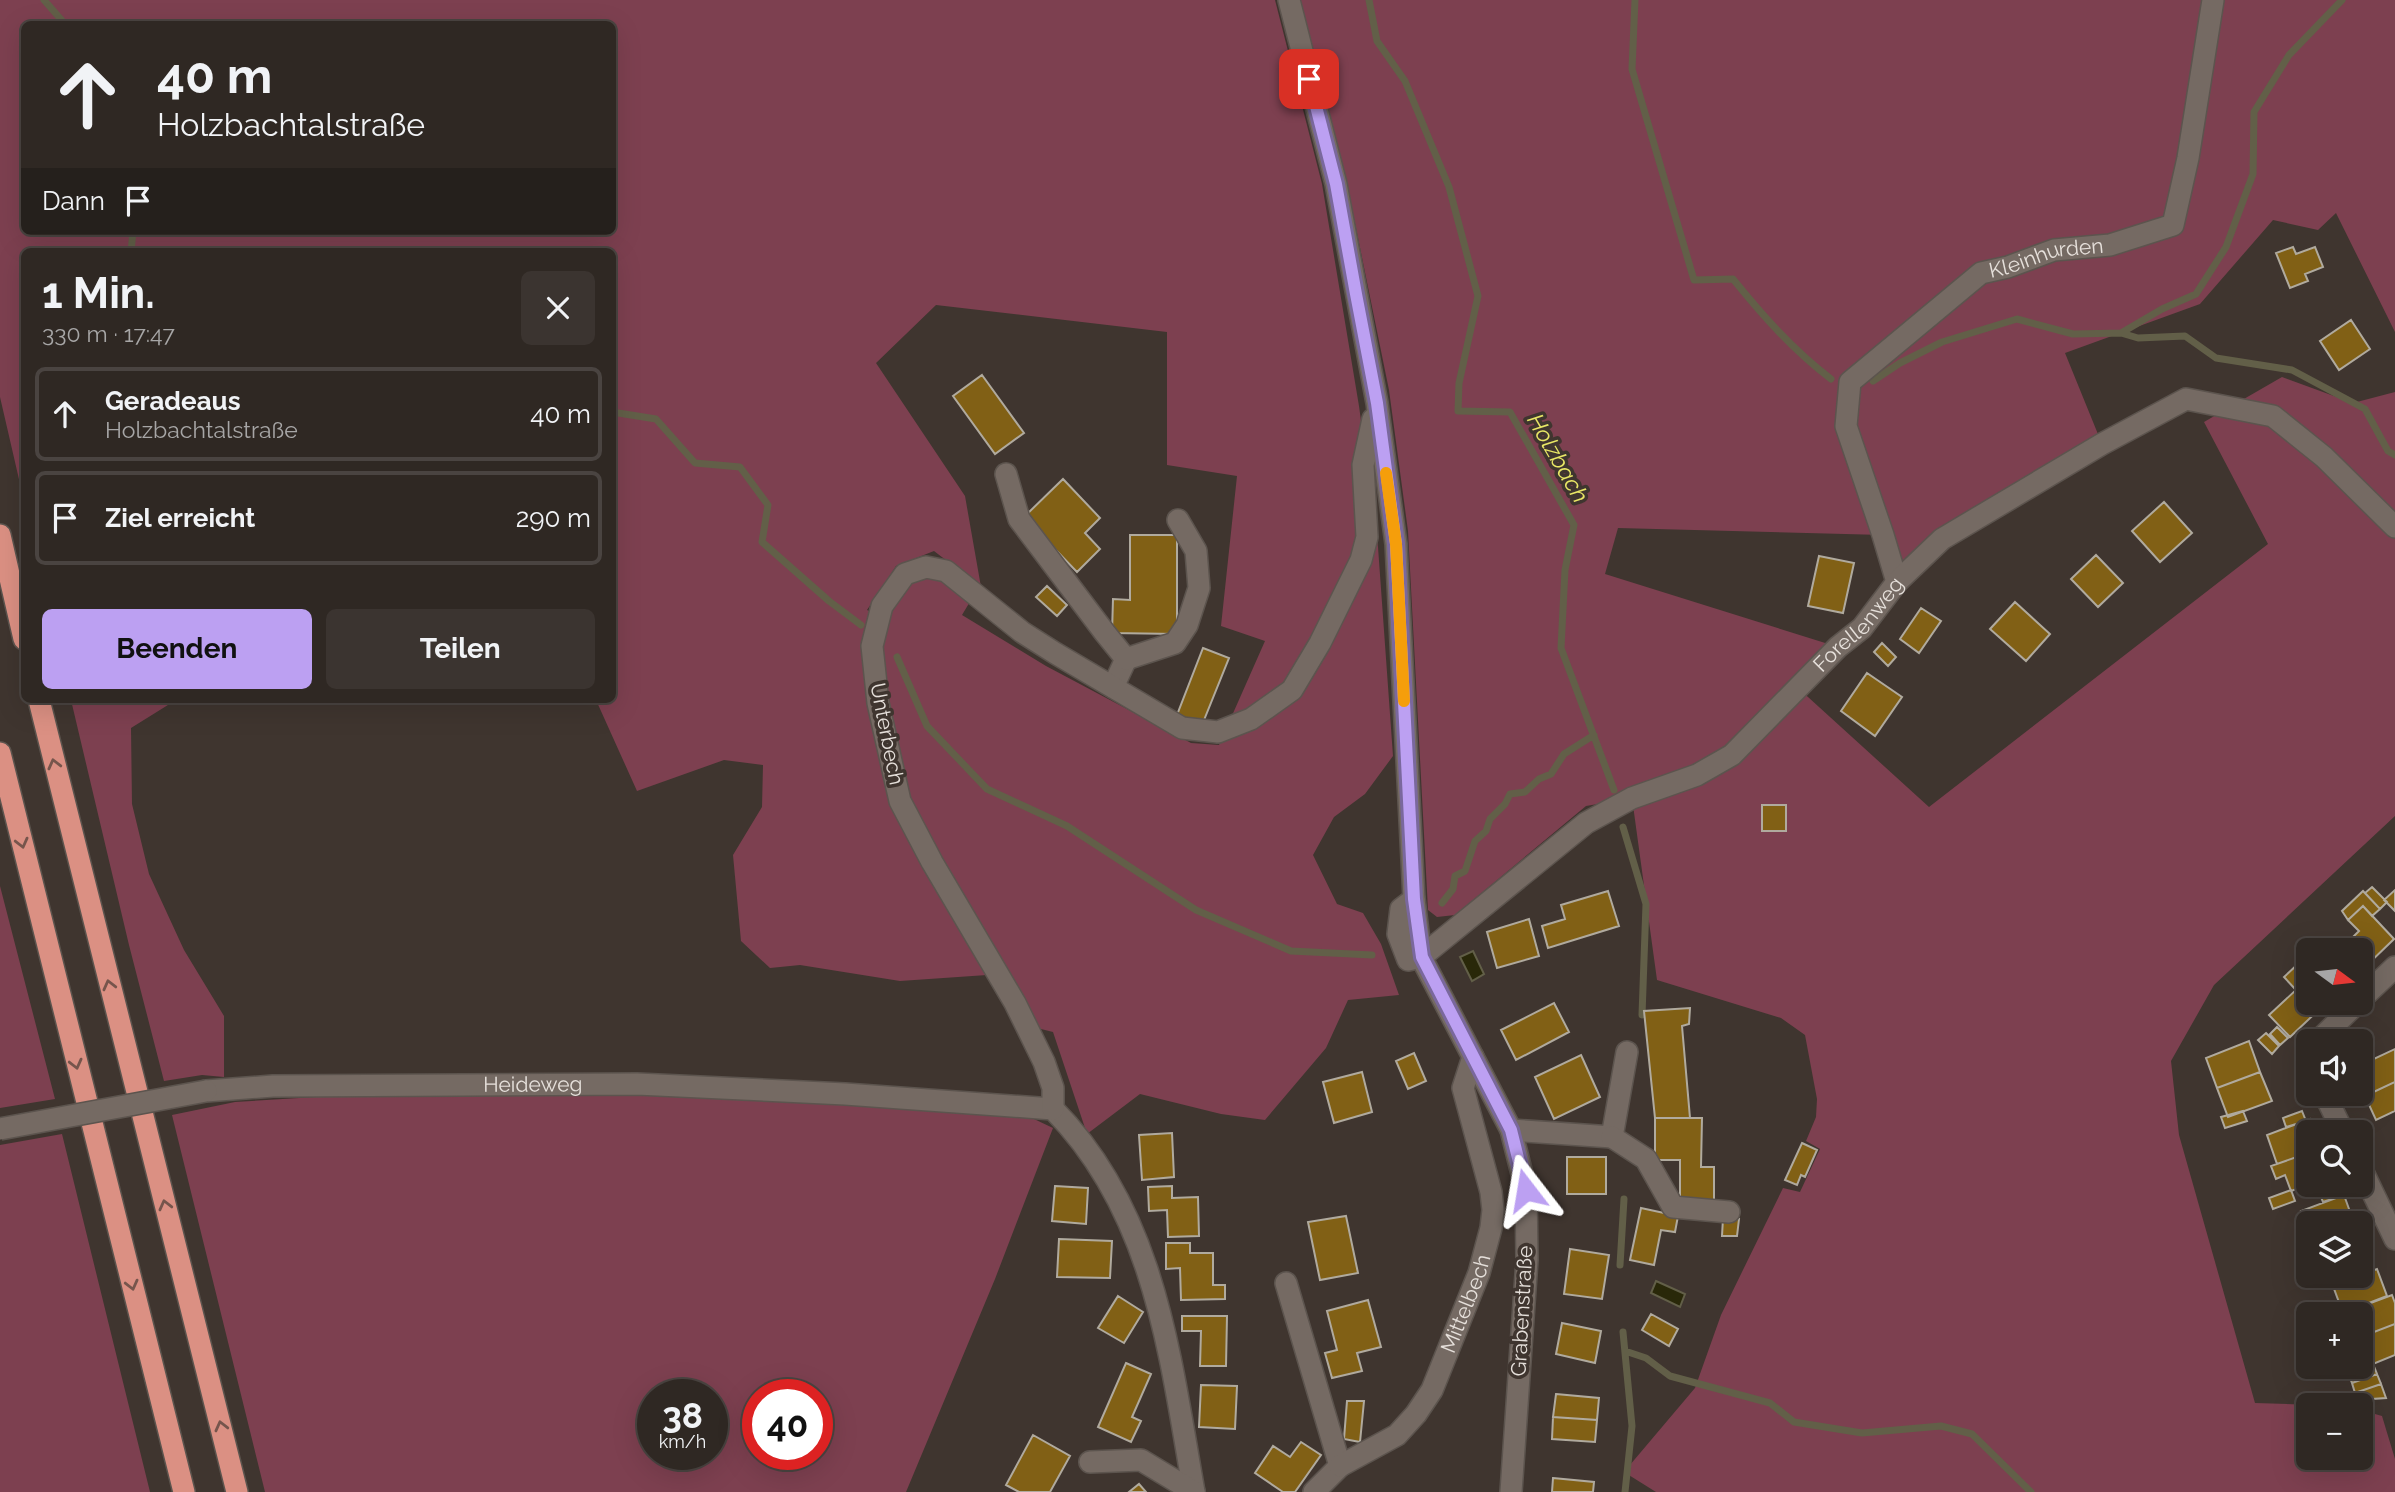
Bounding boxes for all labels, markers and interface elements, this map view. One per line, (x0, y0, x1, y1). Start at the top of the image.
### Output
text: 40 m (157, 47, 272, 104)
icon: ahead (42, 49, 133, 140)
pin (1279, 49, 1339, 109)
icon: arrive (1290, 60, 1328, 98)
text: Holzbachtalstraße (157, 106, 425, 143)
icon: arrive (119, 182, 157, 220)
text: Dann (42, 186, 105, 216)
street label: Kleinhurden (1986, 233, 2104, 283)
text: 1 Min. (42, 269, 155, 318)
button: close (521, 271, 595, 345)
text: 330 m · 17:47 (42, 320, 175, 347)
text: Geradeaus (105, 386, 241, 416)
icon: ahead (46, 395, 84, 433)
text: 40 m (530, 399, 591, 429)
water label: Holzbach (1522, 408, 1595, 507)
text: Holzbachtalstraße (105, 416, 298, 443)
icon: arrive (46, 499, 84, 537)
text: Ziel erreicht (105, 503, 255, 533)
text: 290 m (516, 503, 591, 533)
street label: Forellenweg (1808, 572, 1908, 677)
button: Beenden (42, 609, 312, 689)
button: Teilen (326, 609, 595, 689)
street label: Unterbech (865, 681, 910, 787)
one-way arrow (48, 758, 62, 770)
one-way arrow (14, 837, 28, 849)
north arrow (2296, 938, 2373, 1015)
map controls (2296, 938, 2373, 1470)
one-way arrow (103, 979, 117, 991)
button: sound (2296, 1029, 2373, 1106)
one-way arrow (68, 1058, 82, 1070)
street label: Heideweg (483, 1071, 583, 1097)
button: search (2296, 1120, 2373, 1197)
position arrow (1489, 1153, 1563, 1227)
one-way arrow (159, 1199, 173, 1211)
button: layers (2296, 1211, 2373, 1288)
street label: Grabenstraße (1506, 1245, 1537, 1377)
street label: Mittelbech (1435, 1251, 1495, 1356)
one-way arrow (124, 1279, 138, 1291)
button: + (2296, 1302, 2373, 1379)
speed limit sign: 40 (742, 1379, 833, 1470)
button: − (2296, 1393, 2373, 1470)
text: 38 (662, 1395, 703, 1436)
one-way arrow (215, 1420, 229, 1432)
text: km/h (659, 1431, 706, 1452)

